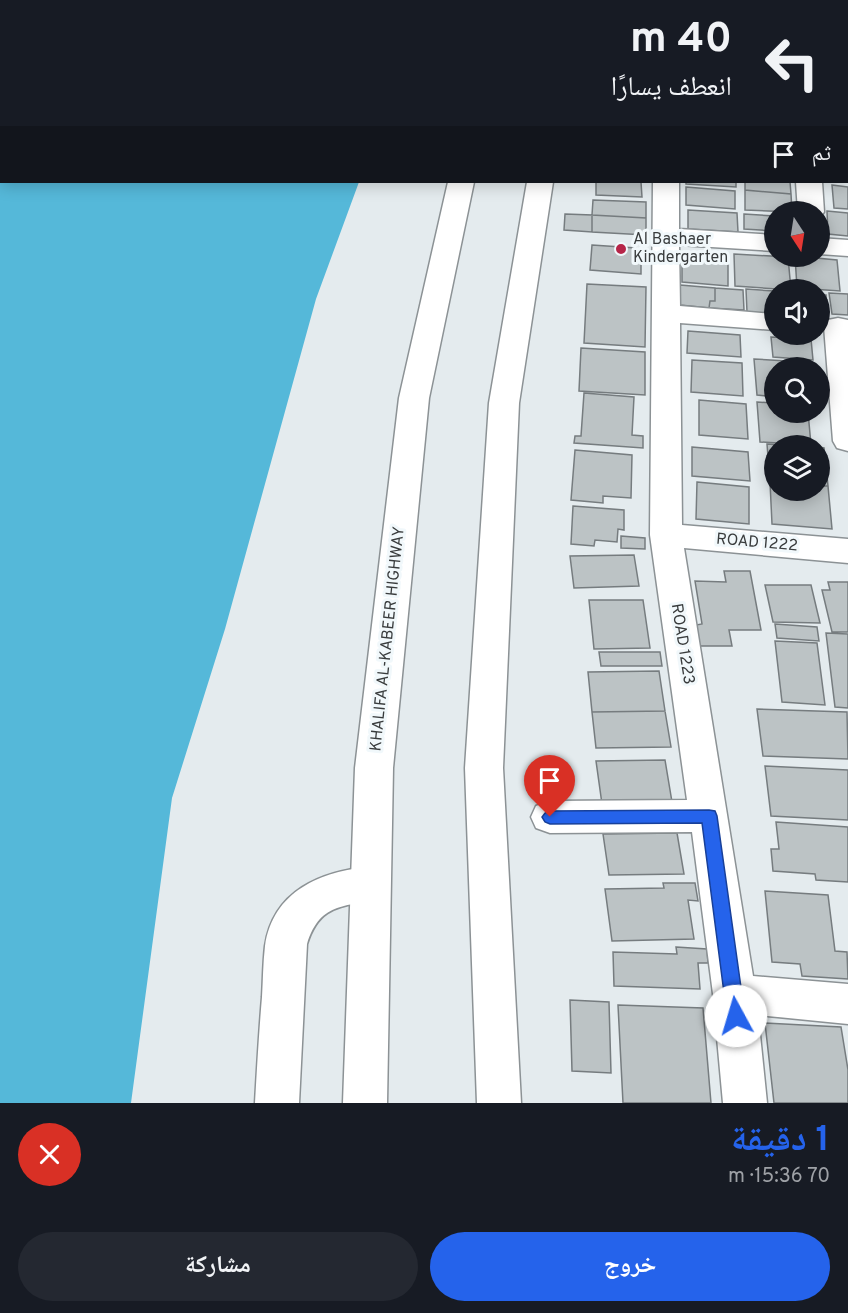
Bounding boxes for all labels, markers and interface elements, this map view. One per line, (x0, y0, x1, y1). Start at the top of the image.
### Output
text: 40 m (630, 14, 732, 67)
icon: left (753, 24, 831, 102)
text: انعطف يسارًا (611, 71, 732, 105)
icon: arrive (767, 138, 800, 171)
text: ثم (812, 141, 831, 168)
north arrow (764, 201, 830, 267)
map controls (764, 201, 830, 501)
place label: Al Bashaer Kindergarten (633, 230, 728, 268)
marker: Al Bashaer Kindergarten (614, 242, 628, 256)
button: sound (764, 279, 830, 345)
button: search (764, 357, 830, 423)
button: layers (764, 435, 830, 501)
street label: KHALIFA AL-KABEER HIGHWAY (366, 526, 410, 752)
street label: ROAD 1222 (715, 529, 799, 557)
street label: ROAD 1223 (666, 602, 698, 686)
pin (524, 755, 575, 817)
icon: arrive (533, 764, 566, 797)
position arrow (704, 984, 768, 1048)
text: 1 دقيقة (731, 1118, 830, 1164)
button: close (18, 1123, 81, 1186)
text: 70 m · 15:36 (728, 1164, 830, 1190)
button: مشاركة (18, 1232, 418, 1301)
button: خروج (430, 1232, 830, 1301)

